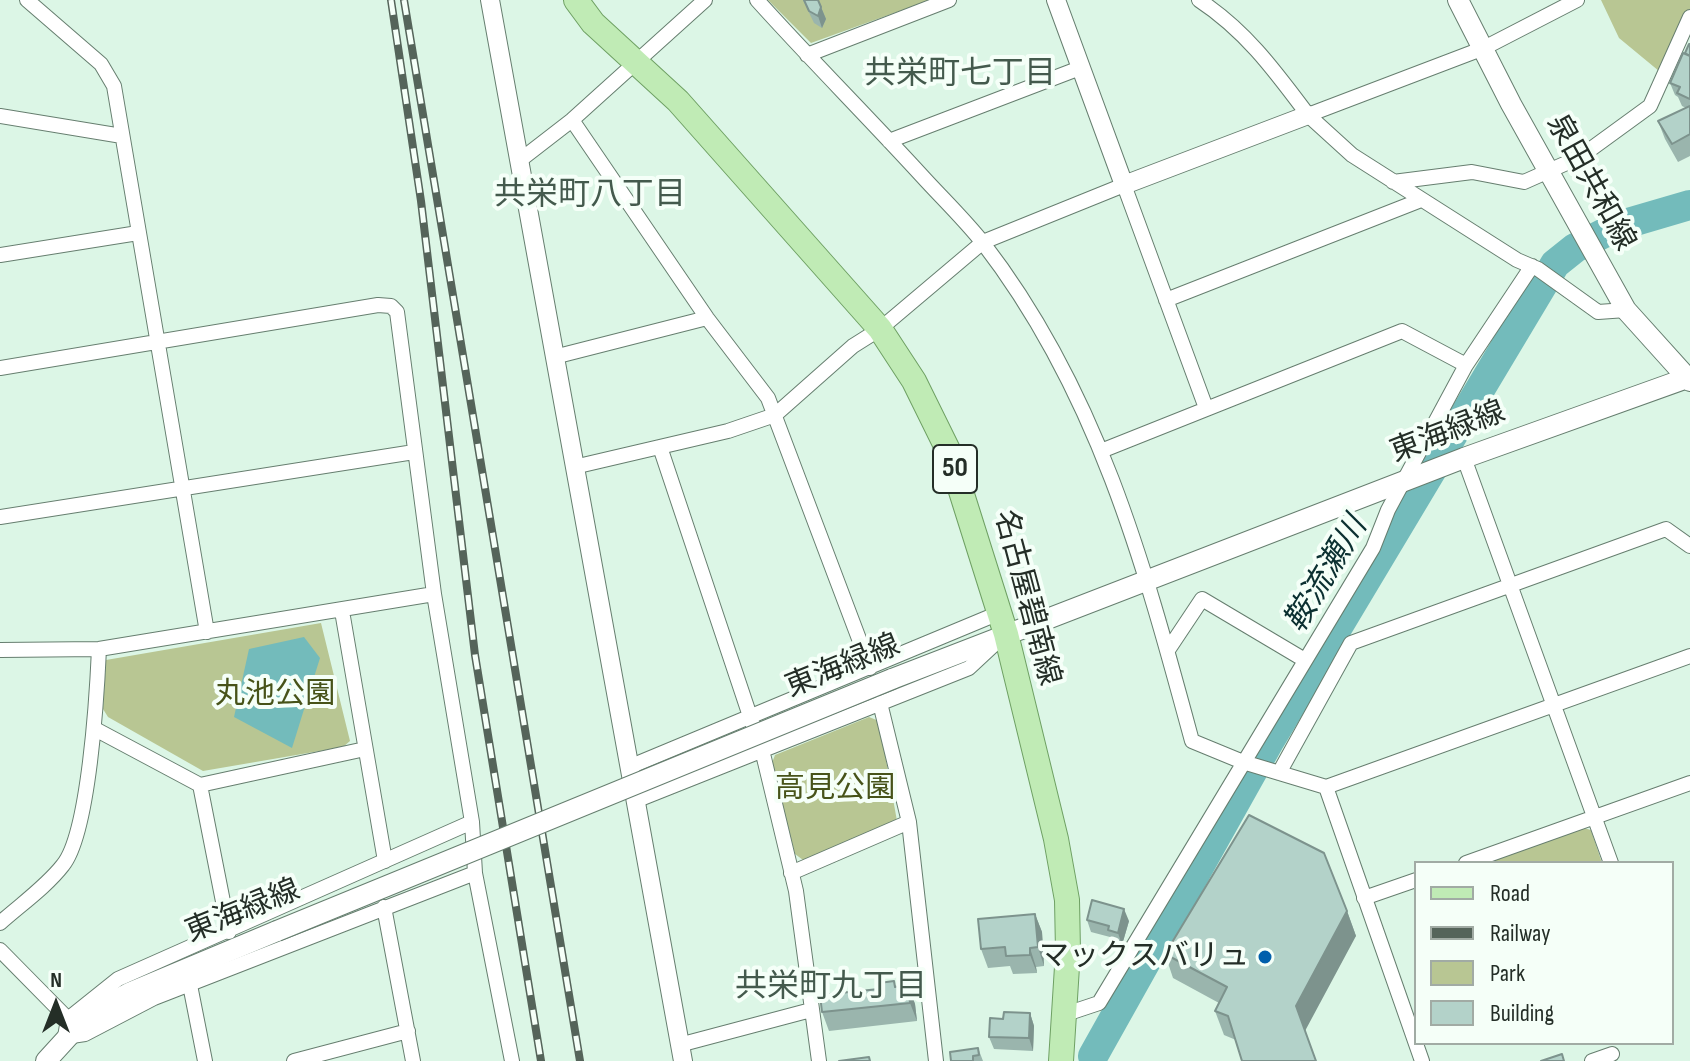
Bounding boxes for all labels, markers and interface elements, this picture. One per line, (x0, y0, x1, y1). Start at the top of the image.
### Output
district label: 共栄町七丁目 (864, 56, 1056, 94)
street label: 泉田共和線 (1538, 109, 1642, 257)
district label: 共栄町八丁目 (494, 177, 686, 215)
street label: 東海緑線 (1386, 395, 1510, 471)
road number: 50 (933, 445, 977, 493)
street label: 名古屋碧南線 (985, 506, 1067, 690)
water label: 鞍流瀬川 (1278, 510, 1376, 640)
street label: 東海緑線 (781, 628, 905, 706)
park label: 丸池公園 (215, 677, 335, 713)
park label: 高見公園 (775, 771, 895, 807)
legend (1414, 861, 1674, 1045)
street label: 東海緑線 (181, 873, 305, 951)
text: Road (1490, 879, 1530, 908)
text: Railway (1490, 919, 1550, 948)
place label: マックスバリュ (1039, 939, 1249, 975)
marker: マックスバリュ (1256, 948, 1274, 966)
text: Park (1490, 959, 1525, 988)
north arrow (16, 965, 96, 1045)
text: N (50, 967, 62, 994)
district label: 共栄町九丁目 (735, 969, 927, 1007)
text: Building (1490, 999, 1554, 1028)

